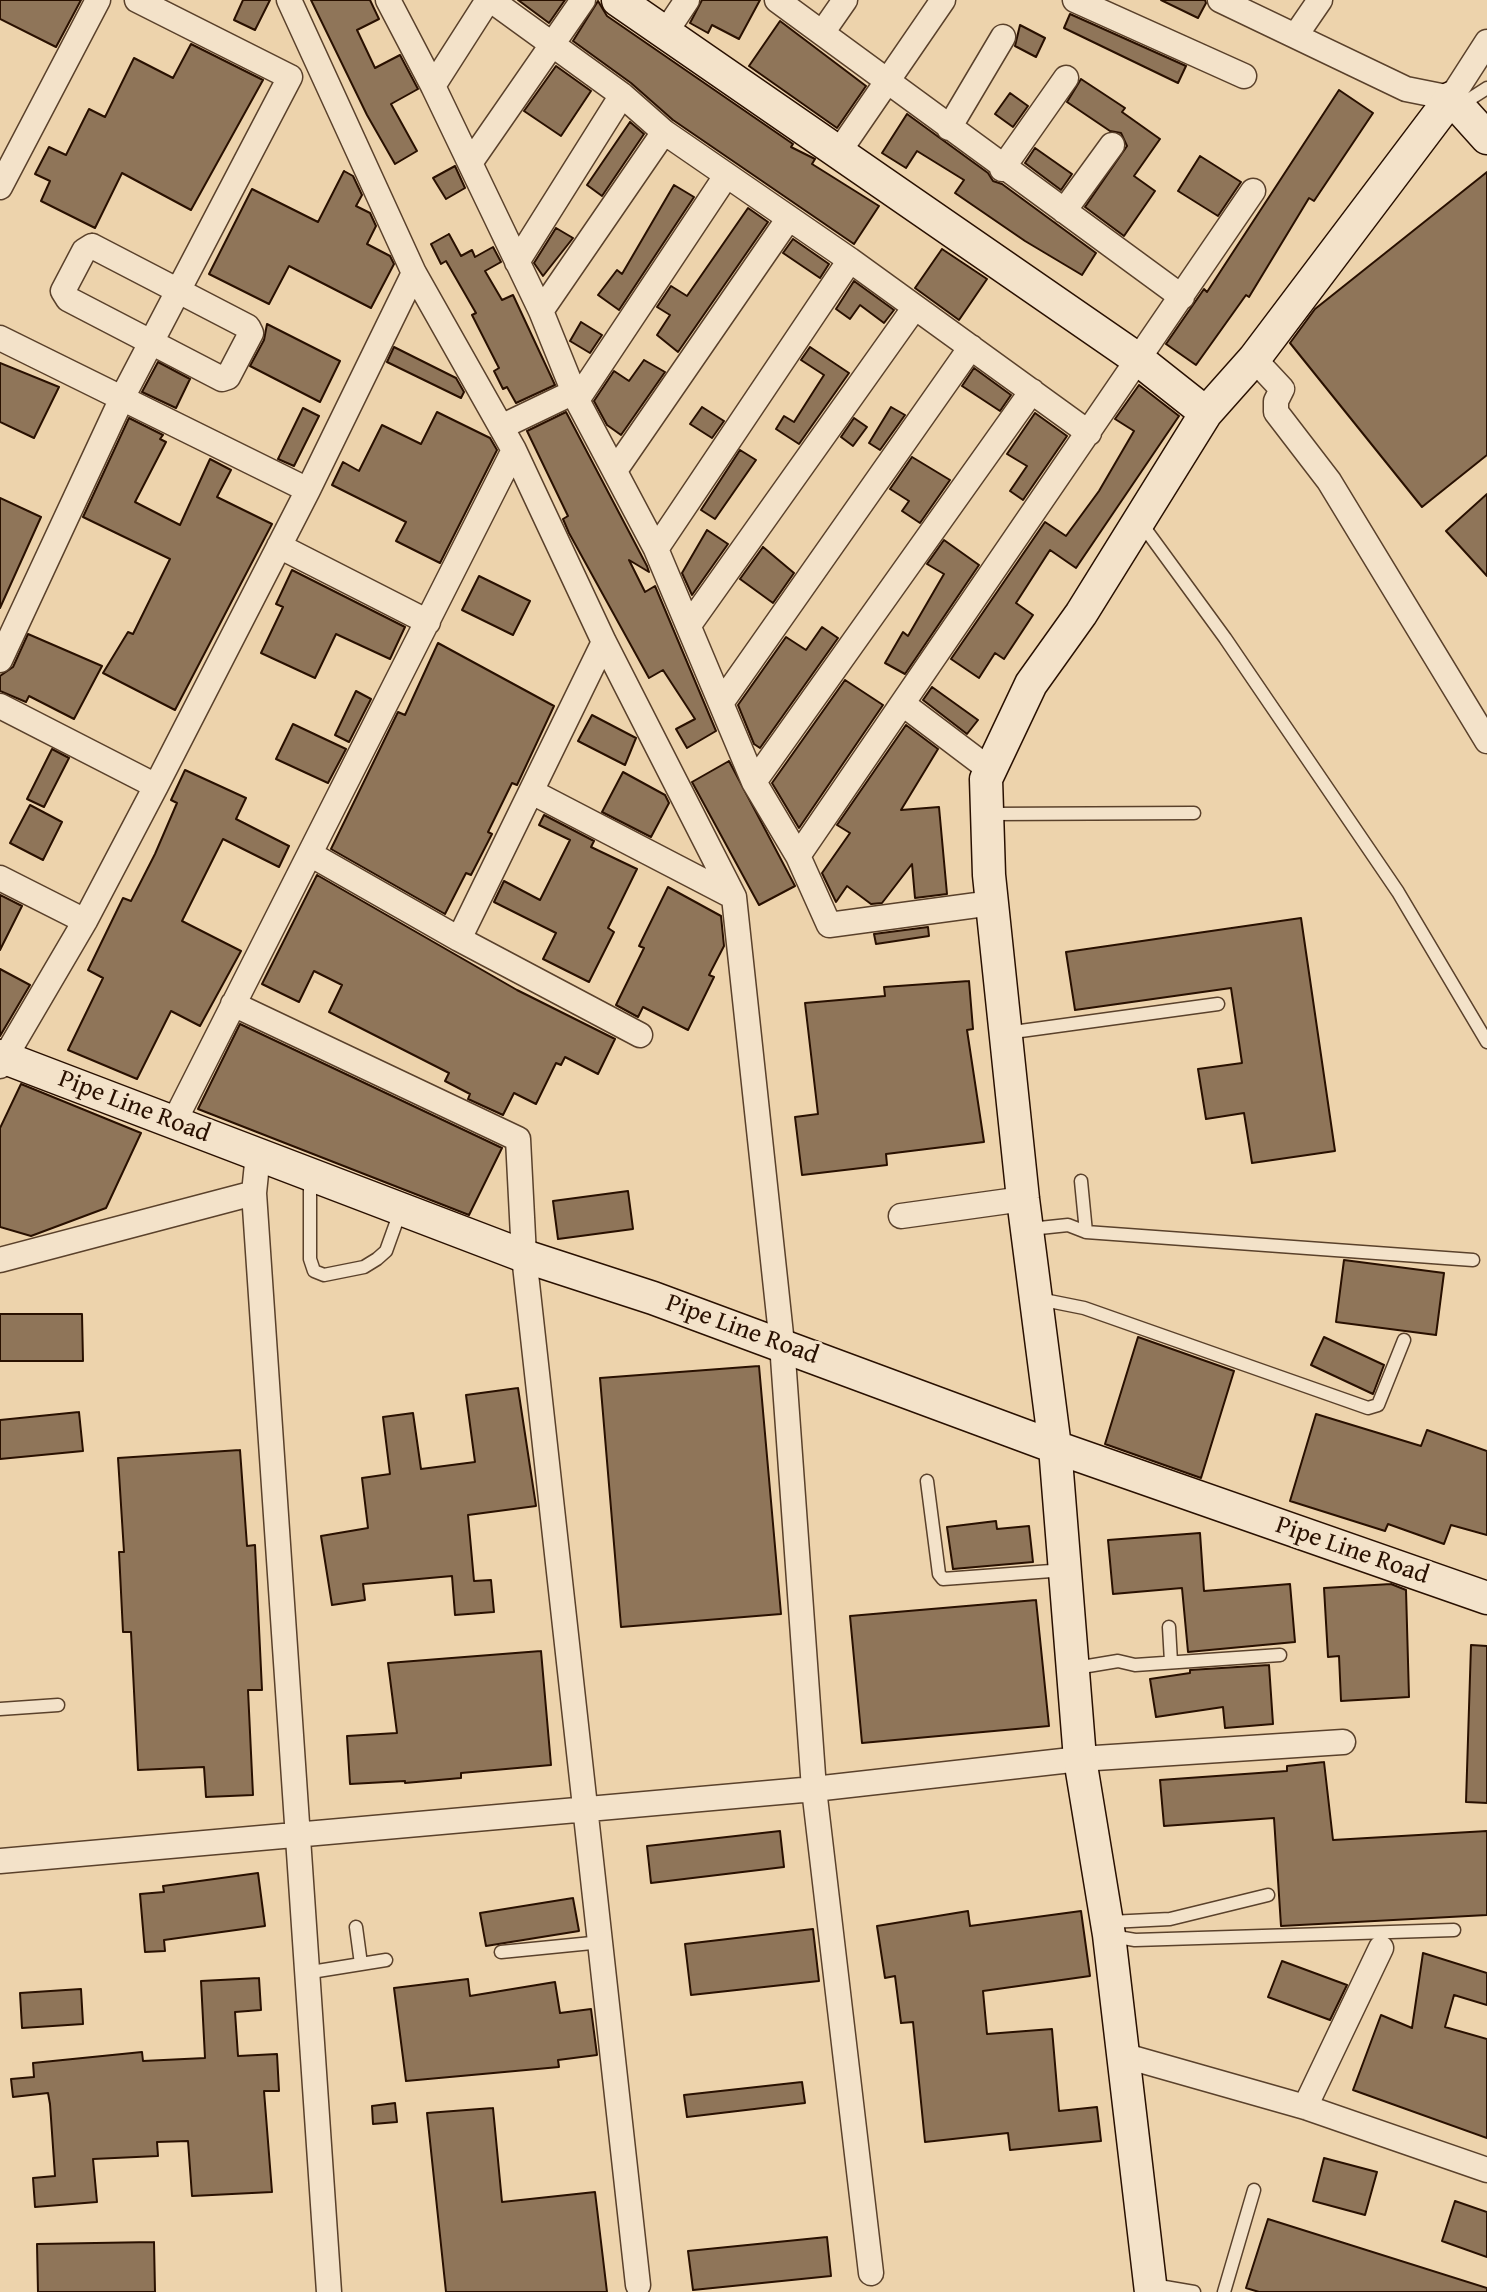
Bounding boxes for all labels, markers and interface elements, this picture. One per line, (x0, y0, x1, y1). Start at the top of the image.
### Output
street label: Pipe Line Road (54, 1064, 214, 1150)
street label: Pipe Line Road (661, 1288, 823, 1372)
street label: Pipe Line Road (1271, 1510, 1433, 1592)

